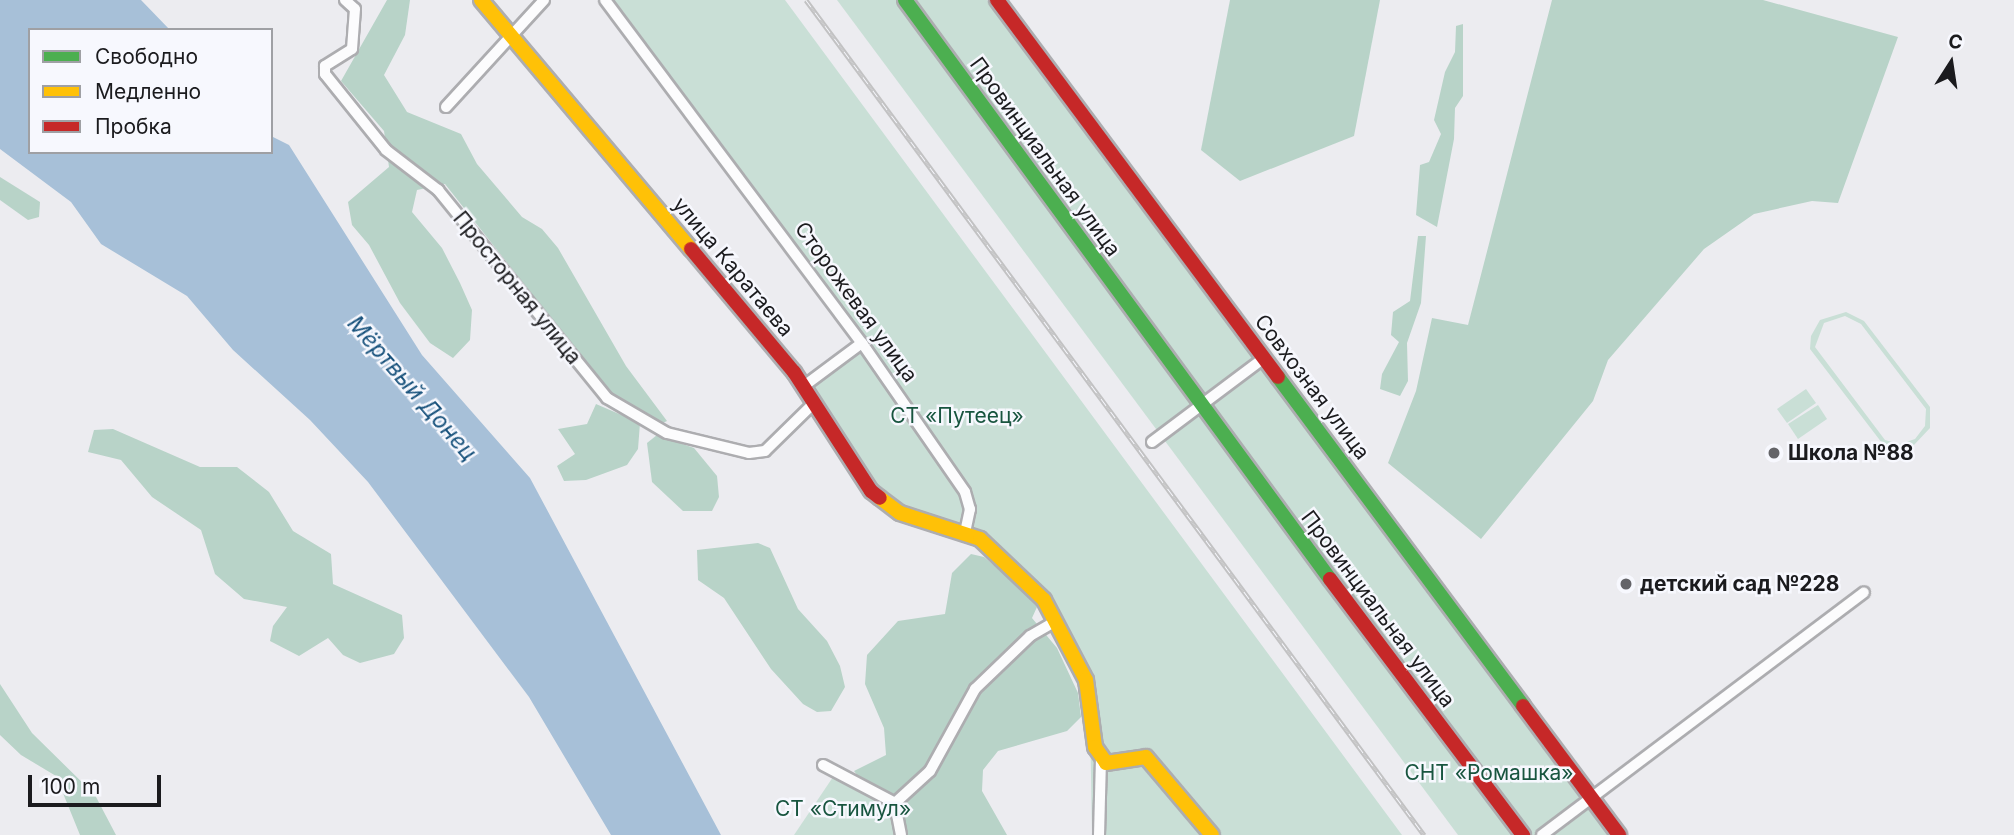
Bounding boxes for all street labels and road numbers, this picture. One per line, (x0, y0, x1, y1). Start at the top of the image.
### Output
street label: Провинциальная улица (964, 53, 1126, 261)
street label: улица Каратаева (667, 192, 799, 342)
street label: Просторная улица (448, 206, 586, 370)
street label: Сторожевая улица (789, 217, 923, 387)
street label: Совхозная улица (1249, 309, 1375, 465)
street label: Провинциальная улица (1296, 506, 1460, 712)

